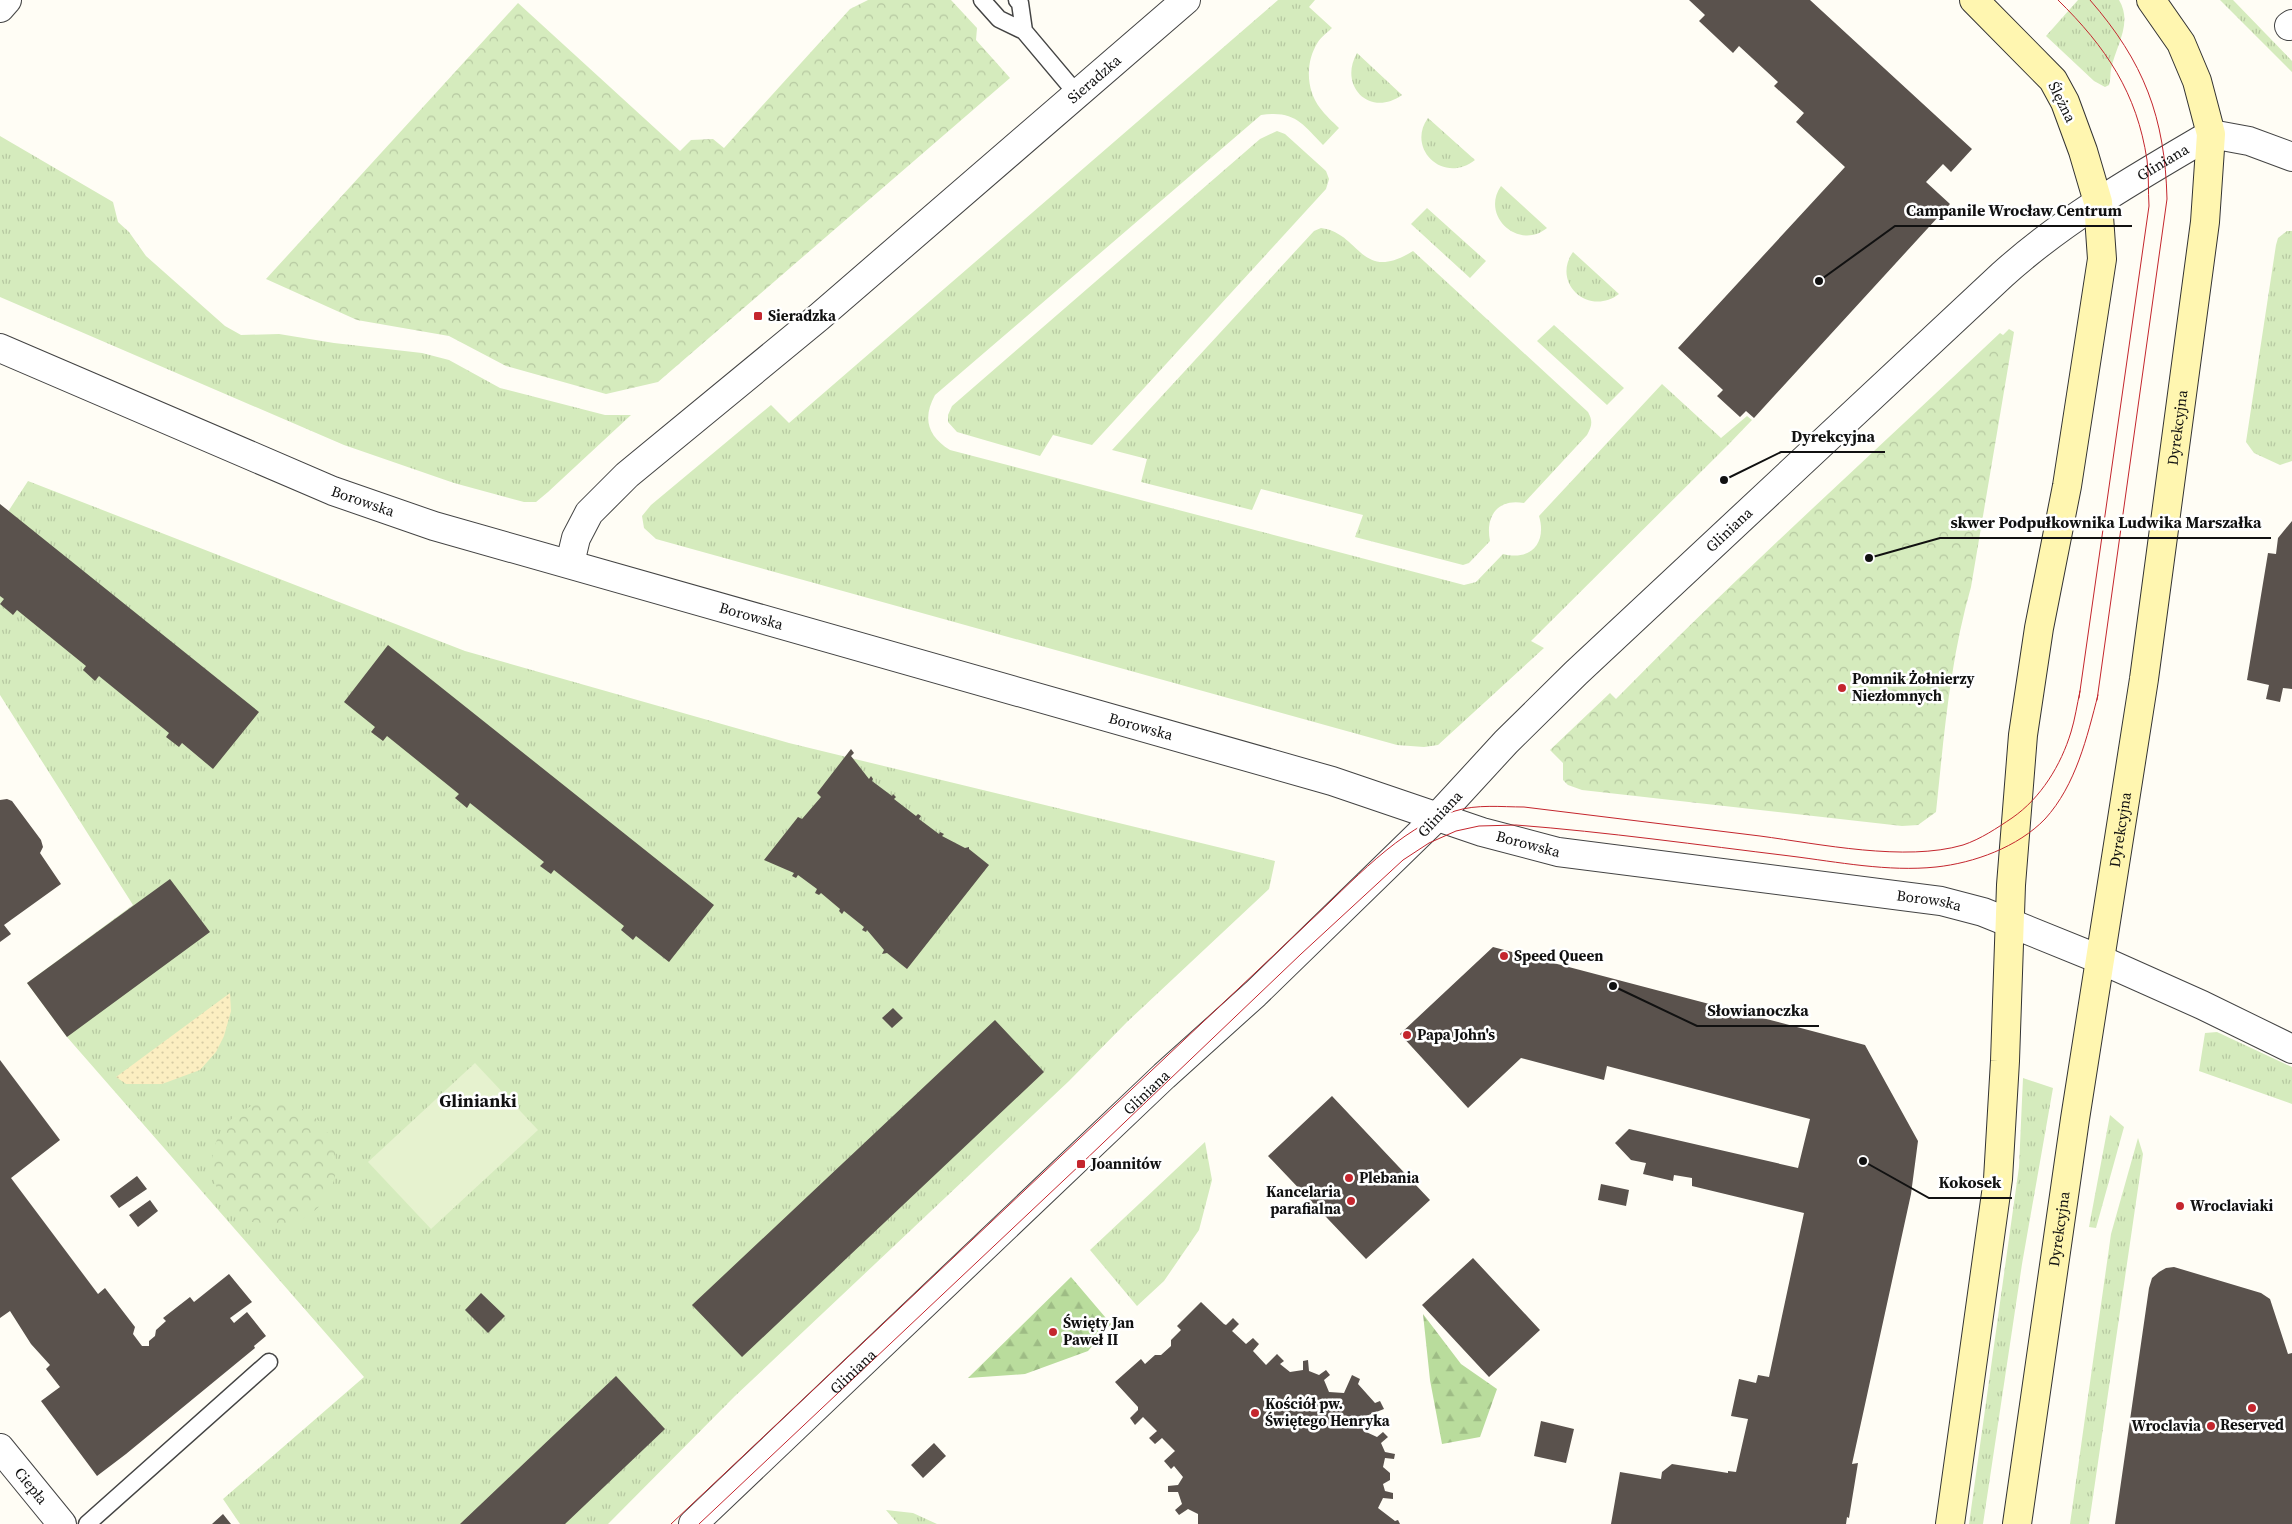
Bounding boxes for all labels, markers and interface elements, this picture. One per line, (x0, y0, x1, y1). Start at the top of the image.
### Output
street label: Sieradzka (1063, 49, 1126, 108)
street label: Ślężna (2044, 78, 2082, 126)
street label: Gliniana (2133, 138, 2193, 186)
callout: Campanile Wrocław Centrum (1895, 195, 2132, 226)
text: Campanile Wrocław Centrum (1906, 199, 2122, 221)
place label: Sieradzka (768, 305, 837, 326)
marker: Sieradzka (752, 310, 764, 322)
street label: Dyrekcyjna (2162, 388, 2193, 467)
callout: Dyrekcyjna (1781, 421, 1885, 452)
text: Dyrekcyjna (1791, 425, 1876, 447)
street label: Borowska (329, 480, 398, 522)
street label: Gliniana (1701, 502, 1757, 557)
callout: skwer Podpułkownika Ludwika Marszałka (1940, 507, 2271, 538)
text: skwer Podpułkownika Ludwika Marszałka (1951, 511, 2262, 533)
street label: Borowska (717, 597, 786, 635)
place label: Pomnik Żołnierzy Niezłomnych (1852, 668, 1975, 706)
marker: Pomnik Żołnierzy Niezłomnych (1836, 682, 1848, 694)
street label: Borowska (1106, 707, 1176, 745)
street label: Gliniana (1413, 785, 1467, 842)
street label: Dyrekcyjna (2104, 790, 2136, 869)
street label: Borowska (1494, 825, 1563, 862)
street label: Borowska (1895, 884, 1964, 916)
place label: Speed Queen (1514, 945, 1603, 966)
marker: Speed Queen (1498, 950, 1510, 962)
callout: Słowianoczka (1697, 995, 1819, 1026)
text: Słowianoczka (1707, 999, 1809, 1021)
place label: Papa John's (1417, 1024, 1495, 1045)
marker: Papa John's (1401, 1029, 1413, 1041)
street label: Gliniana (1118, 1065, 1174, 1119)
district label: Glinianki (439, 1088, 517, 1113)
place label: Joannitów (1090, 1153, 1162, 1174)
marker: Joannitów (1075, 1158, 1087, 1170)
place label: Plebania (1359, 1167, 1420, 1188)
callout: Kokosek (1929, 1167, 2012, 1198)
text: Kokosek (1939, 1171, 2002, 1193)
marker: Plebania (1343, 1172, 1355, 1184)
place label: Kancelaria parafialna (1266, 1181, 1342, 1219)
street label: Dyrekcyjna (2043, 1190, 2075, 1268)
marker: Kancelaria parafialna (1345, 1195, 1357, 1207)
place label: Wroclaviaki (2190, 1195, 2274, 1216)
marker: Wroclaviaki (2174, 1200, 2186, 1212)
place label: Święty Jan Paweł II (1063, 1312, 1134, 1350)
marker: Święty Jan Paweł II (1047, 1326, 1059, 1338)
street label: Gliniana (825, 1344, 881, 1399)
place label: Kościół pw. Świętego Henryka (1265, 1393, 1391, 1431)
marker: Reserved (2246, 1402, 2258, 1414)
marker: Kościół pw. Świętego Henryka (1249, 1407, 1261, 1419)
place label: Reserved (2220, 1414, 2284, 1435)
place label: Wroclavia (2131, 1415, 2202, 1436)
marker: Wroclavia (2205, 1420, 2217, 1432)
street label: Ciepła (10, 1463, 53, 1509)

